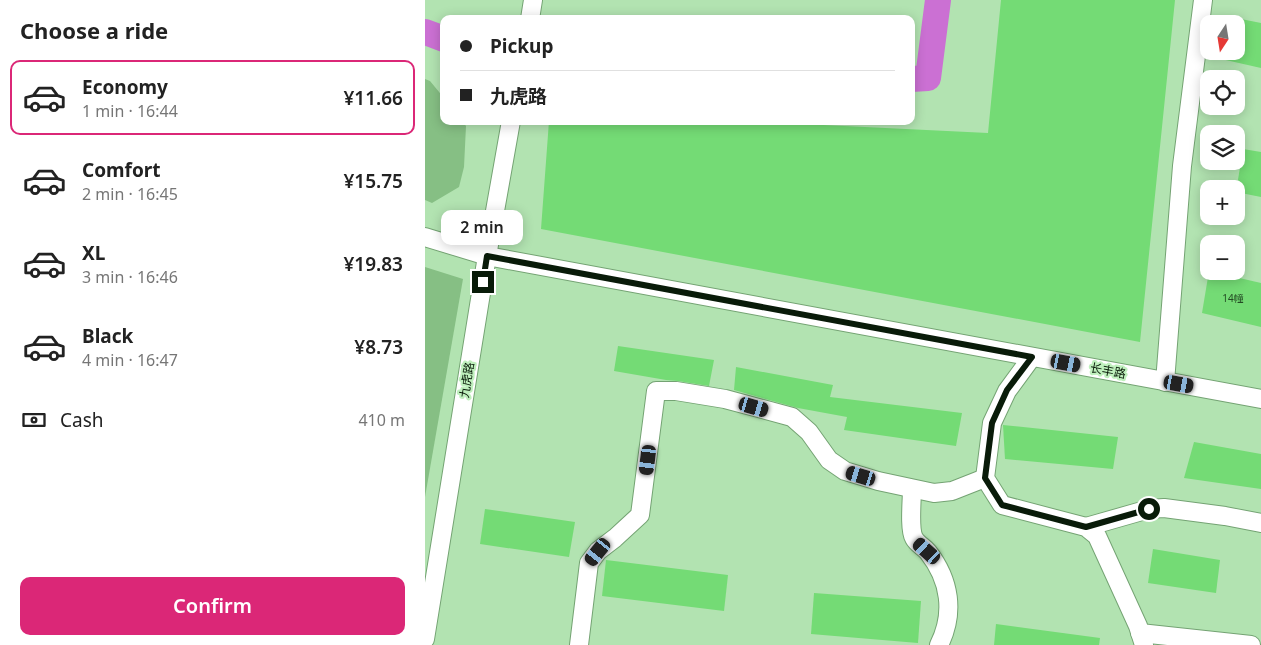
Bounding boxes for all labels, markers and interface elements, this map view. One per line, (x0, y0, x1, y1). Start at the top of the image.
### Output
text: Choose a ride (20, 15, 168, 45)
north arrow (1200, 15, 1245, 60)
map controls (1200, 15, 1245, 280)
text: Pickup (490, 33, 553, 59)
button: locate (1200, 70, 1245, 115)
text: Economy (82, 74, 168, 100)
icon: car (22, 75, 67, 120)
text: 九虎路 (490, 83, 547, 109)
text: ¥11.66 (343, 85, 403, 111)
text: 1 min · 16:44 (82, 100, 178, 122)
button: layers (1200, 125, 1245, 170)
text: Comfort (82, 157, 161, 183)
icon: car (22, 158, 67, 203)
text: ¥15.75 (343, 168, 403, 194)
button: + (1200, 180, 1245, 225)
text: 2 min · 16:45 (82, 183, 178, 205)
callout: 2 min (442, 210, 524, 244)
text: 2 min (460, 216, 504, 238)
button: − (1200, 235, 1245, 280)
text: XL (82, 240, 105, 266)
icon: car (22, 241, 67, 286)
text: ¥19.83 (343, 251, 403, 277)
text: 3 min · 16:46 (82, 266, 178, 288)
route end (472, 271, 494, 293)
house number: 14幢 (1222, 291, 1244, 305)
text: Black (82, 323, 133, 349)
icon: car (22, 324, 67, 369)
text: ¥8.73 (354, 334, 403, 360)
text: 4 min · 16:47 (82, 349, 178, 371)
car (1049, 353, 1082, 373)
street label: 长丰路 (1089, 359, 1127, 382)
street label: 九虎路 (455, 361, 478, 399)
car (1162, 374, 1195, 394)
car (737, 396, 770, 418)
icon: cash (20, 406, 48, 434)
text: Cash (60, 407, 104, 433)
text: 410 m (358, 409, 405, 431)
car (638, 444, 657, 476)
car (844, 464, 877, 488)
route start (1138, 498, 1160, 520)
car (910, 535, 943, 567)
car (582, 536, 613, 568)
button: Confirm (20, 577, 405, 635)

